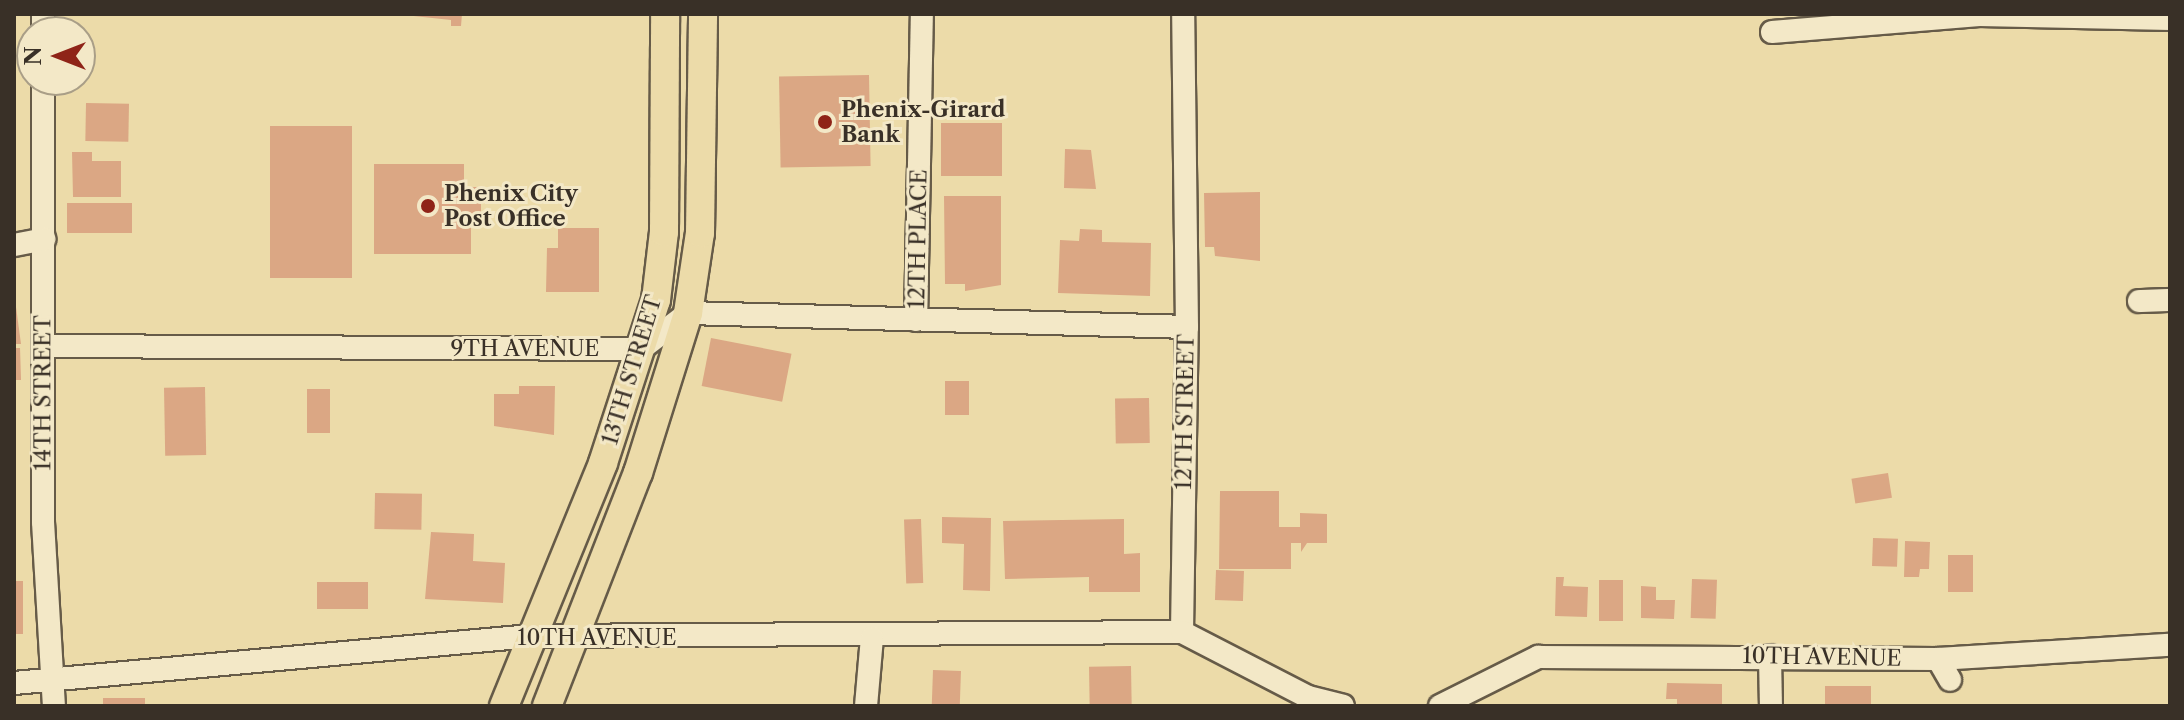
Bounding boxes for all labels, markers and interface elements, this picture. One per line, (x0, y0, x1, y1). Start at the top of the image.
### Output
north arrow (16, 16, 96, 96)
text: N (20, 46, 47, 66)
place label: Phenix-Girard Bank (841, 96, 1006, 148)
marker: Phenix-Girard Bank (816, 113, 834, 131)
street label: 12TH PLACE (904, 169, 932, 309)
place label: Phenix City Post Office (444, 180, 578, 232)
marker: Phenix City Post Office (419, 197, 437, 215)
street label: 13TH STREET (597, 292, 667, 448)
street label: 14TH STREET (30, 315, 56, 471)
street label: 12TH STREET (1170, 334, 1200, 490)
street label: 9TH AVENUE (450, 336, 600, 362)
street label: 10TH AVENUE (517, 625, 677, 651)
street label: 10TH AVENUE (1742, 642, 1902, 672)

